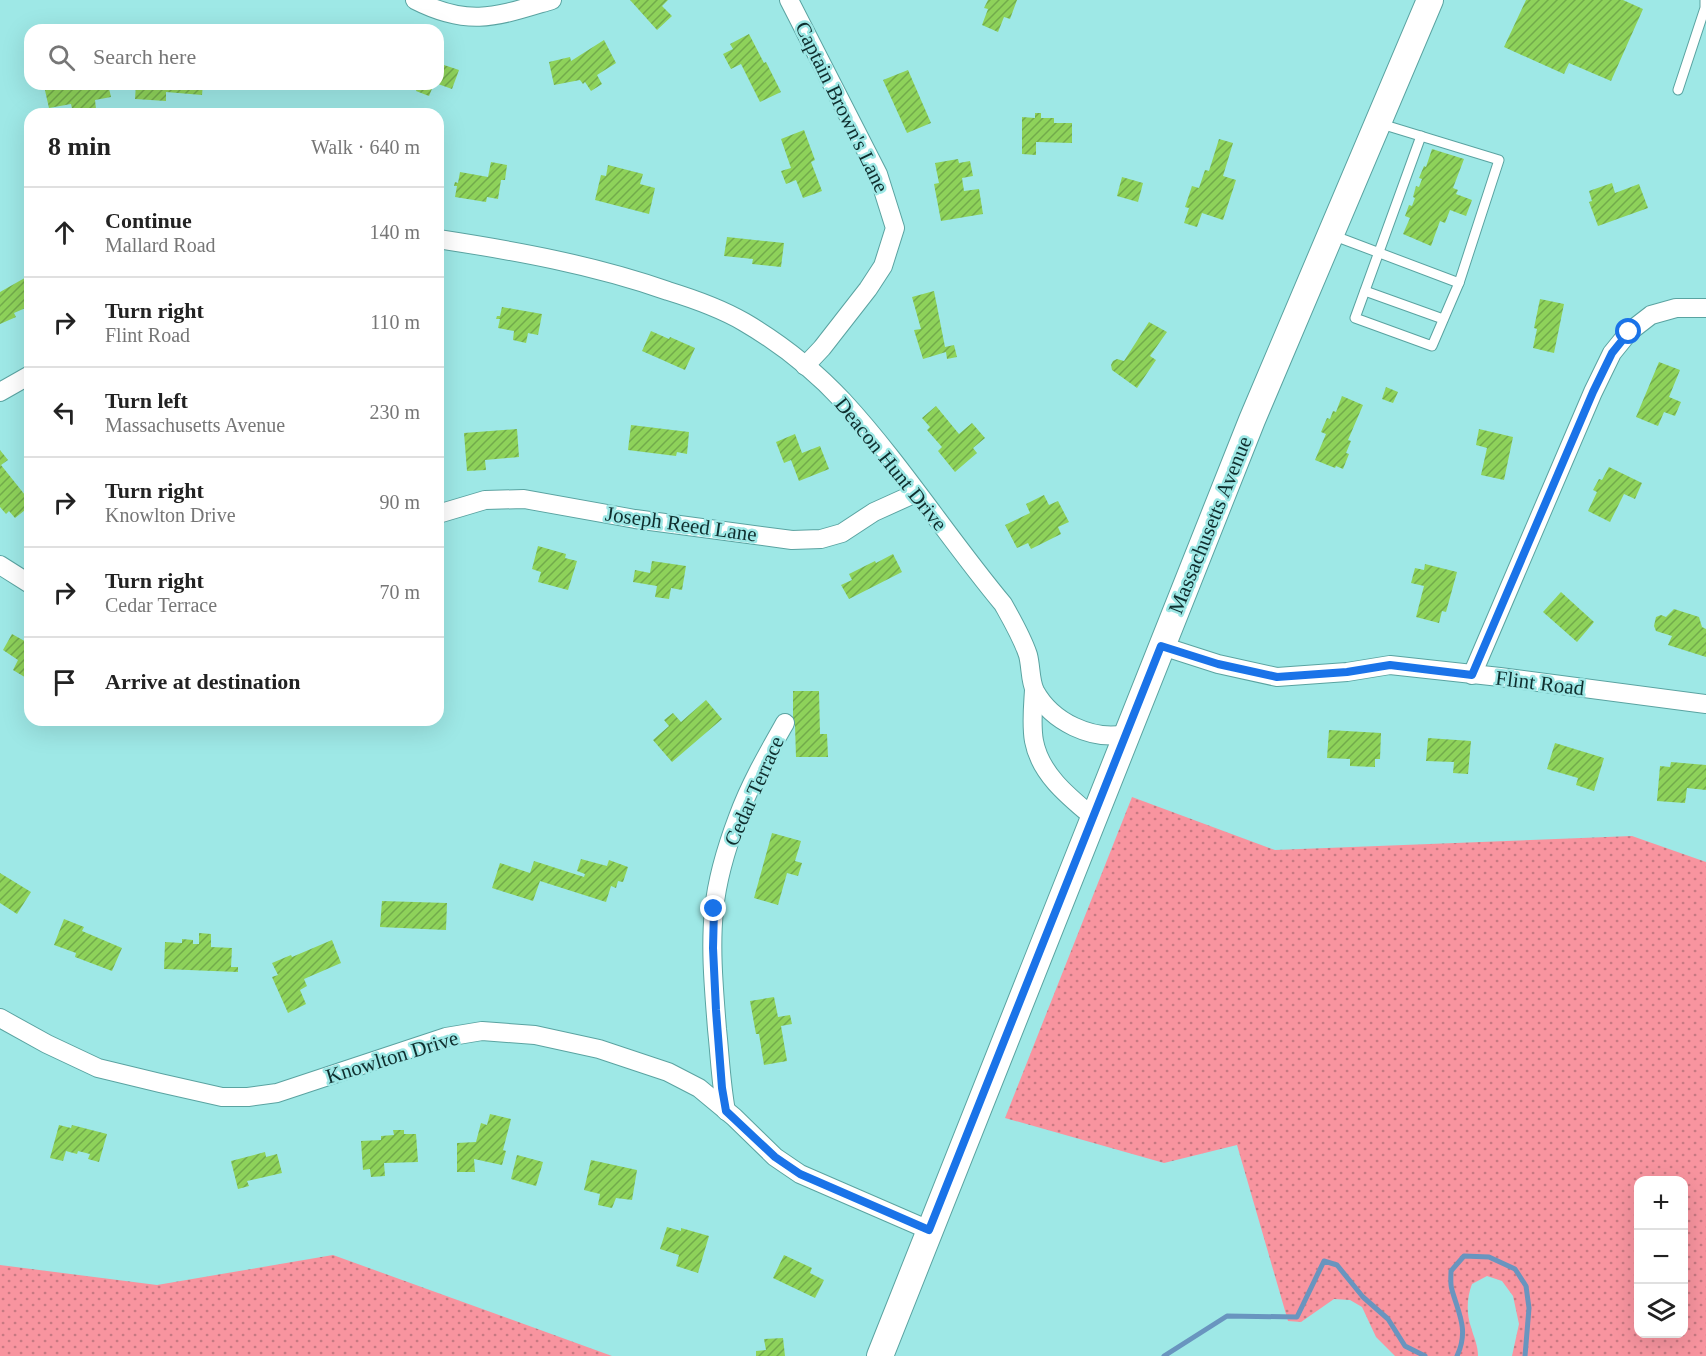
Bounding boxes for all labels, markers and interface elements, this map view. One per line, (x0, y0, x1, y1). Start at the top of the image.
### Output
street label: Captain Brown's Lane (790, 18, 894, 196)
search box (24, 24, 444, 90)
icon: search (45, 41, 78, 74)
text: Search here (93, 44, 196, 69)
text: 8 min (48, 132, 111, 161)
text: Walk · 640 m (311, 136, 420, 158)
text: Continue (105, 208, 192, 233)
icon: ahead (48, 216, 81, 249)
text: 140 m (369, 221, 420, 243)
text: Mallard Road (105, 234, 216, 256)
text: Turn right (105, 298, 204, 323)
icon: right (48, 306, 81, 339)
text: 110 m (370, 311, 420, 333)
route start (1615, 318, 1641, 344)
text: Flint Road (105, 324, 190, 346)
text: Turn left (105, 388, 188, 413)
street label: Deacon Hunt Drive (830, 393, 952, 535)
icon: left (48, 396, 81, 429)
text: 230 m (369, 401, 420, 423)
text: Massachusetts Avenue (105, 414, 285, 436)
street label: Massachusetts Avenue (1163, 433, 1257, 617)
text: Turn right (105, 478, 204, 503)
icon: right (48, 486, 81, 519)
text: 90 m (379, 491, 420, 513)
street label: Joseph Reed Lane (604, 501, 758, 547)
text: Knowlton Drive (105, 504, 236, 526)
text: Turn right (105, 568, 204, 593)
icon: right (48, 576, 81, 609)
text: 70 m (379, 581, 420, 603)
text: Cedar Terrace (105, 594, 217, 616)
icon: arrive (48, 666, 81, 699)
street label: Flint Road (1494, 666, 1586, 700)
text: Arrive at destination (105, 669, 301, 694)
street label: Cedar Terrace (719, 732, 789, 850)
route end (700, 895, 726, 921)
street label: Knowlton Drive (323, 1025, 461, 1089)
map controls (1634, 1176, 1688, 1338)
button: + (1634, 1176, 1688, 1230)
button: − (1634, 1230, 1688, 1284)
button: layers (1634, 1284, 1688, 1338)

